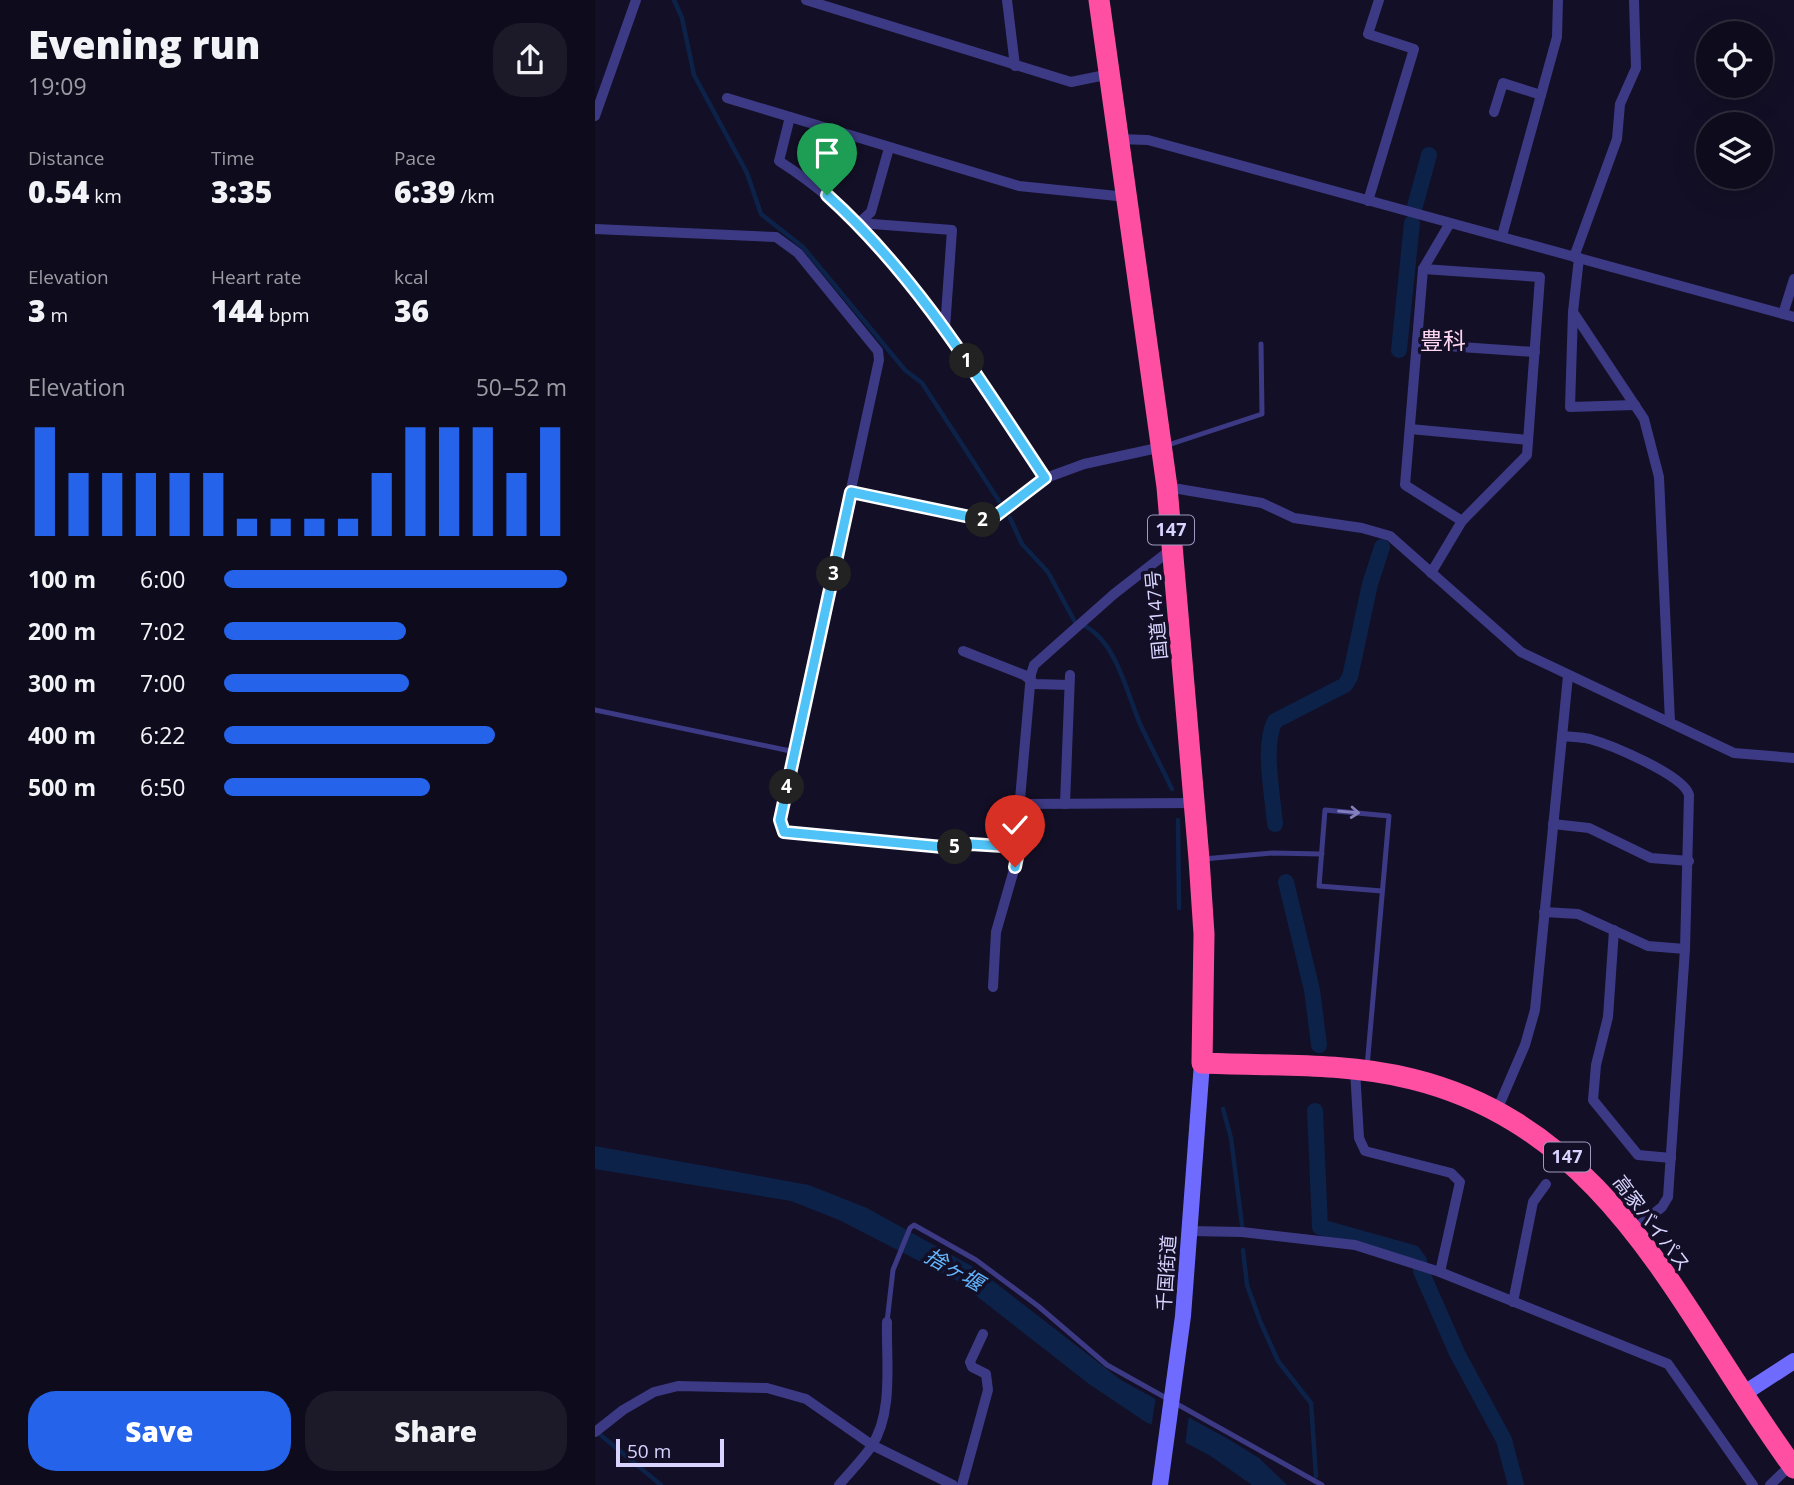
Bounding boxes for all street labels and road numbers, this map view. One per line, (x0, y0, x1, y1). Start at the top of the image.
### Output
road number: 147 (1148, 516, 1194, 544)
street label: 国道147号 (1139, 569, 1173, 661)
road number: 147 (1544, 1142, 1590, 1172)
street label: 高家バイパス (1607, 1170, 1697, 1276)
street label: 千国街道 (1150, 1234, 1182, 1312)

